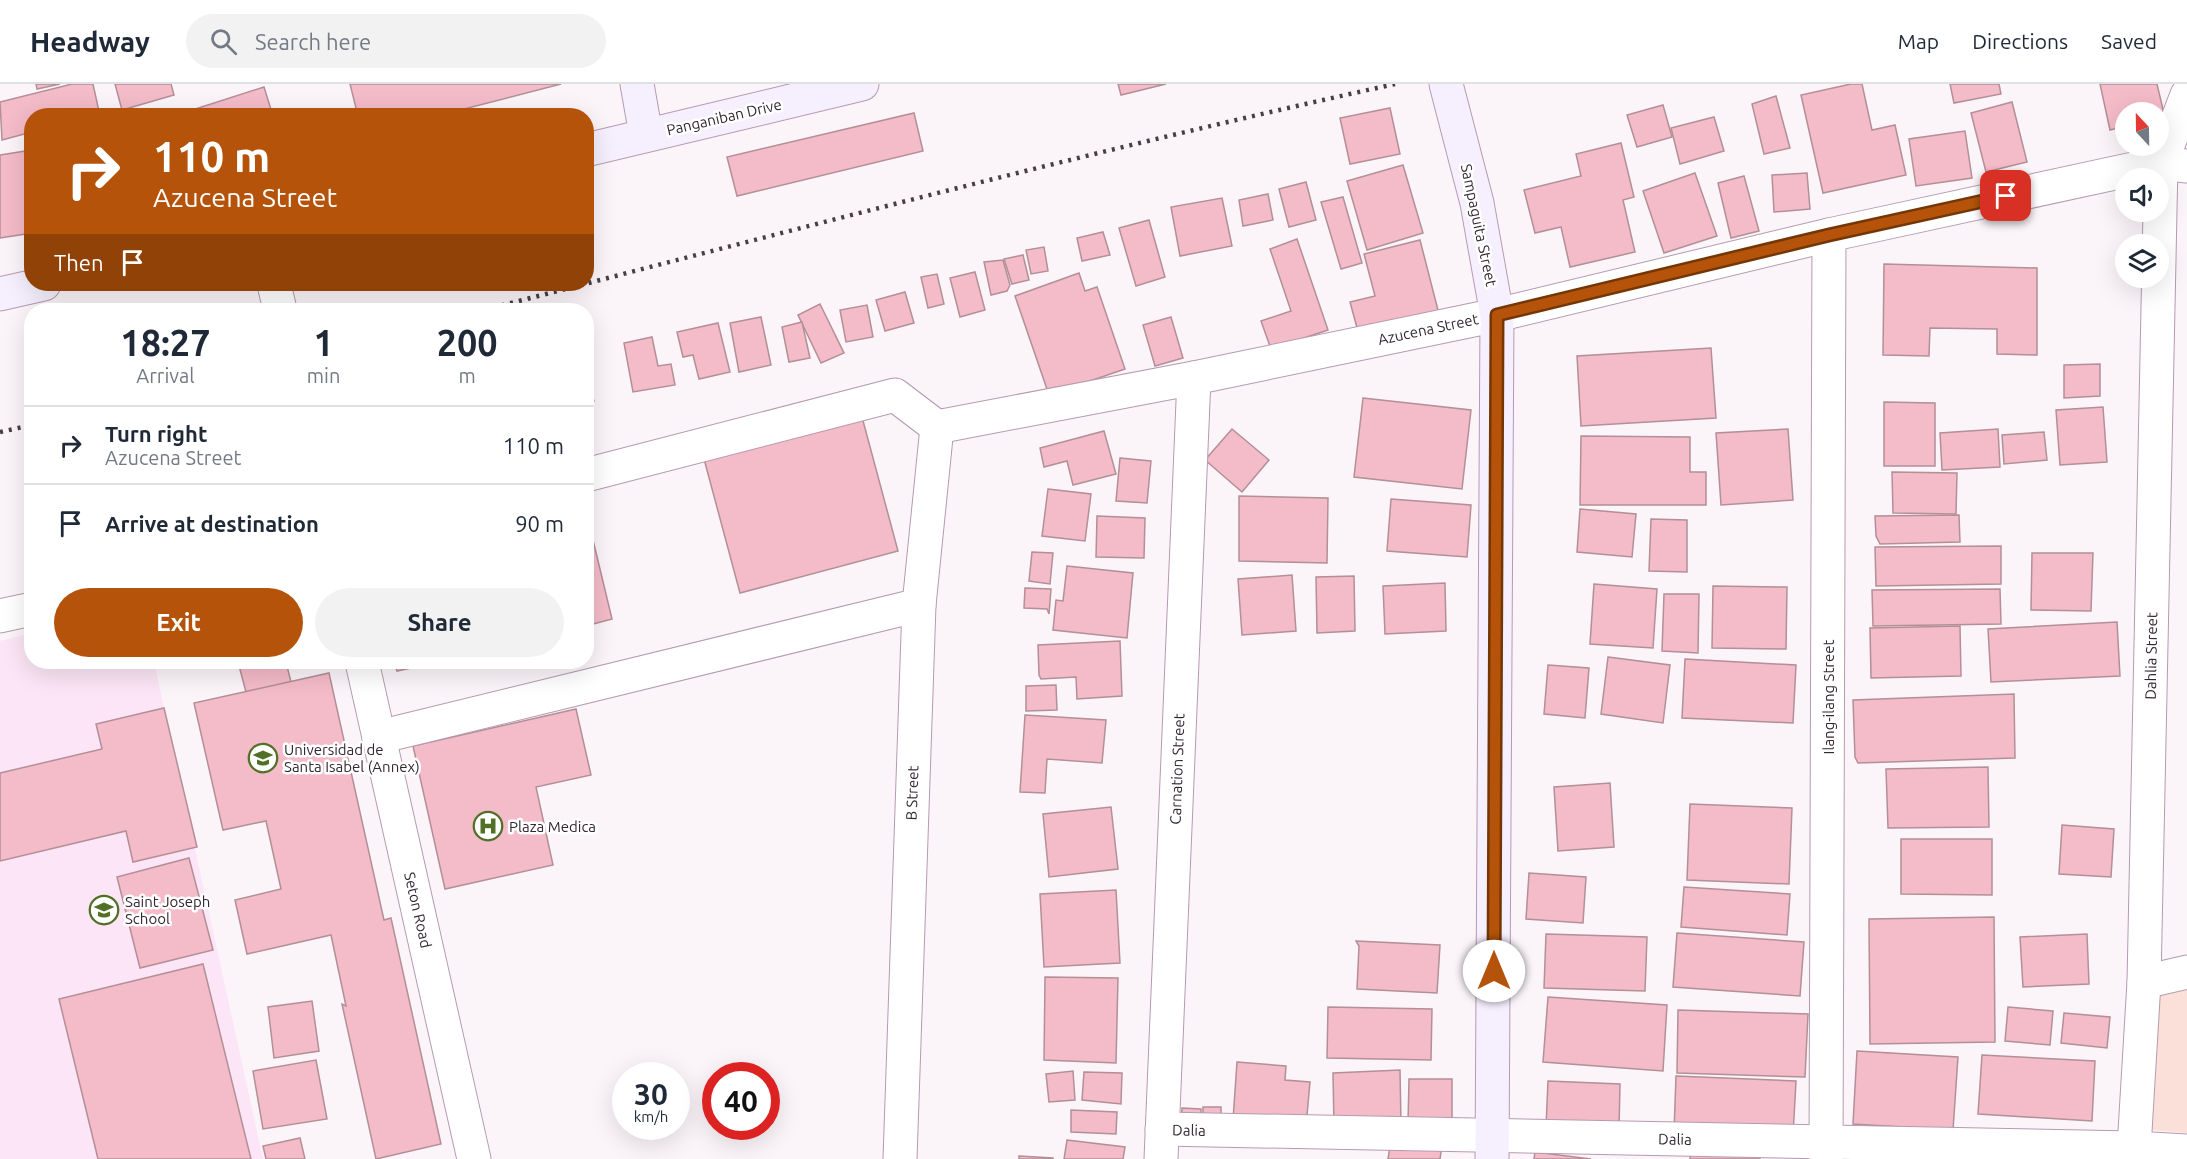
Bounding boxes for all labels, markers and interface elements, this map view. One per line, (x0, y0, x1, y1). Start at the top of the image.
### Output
search box (186, 14, 606, 68)
icon: search (207, 25, 240, 58)
text: Headway (30, 26, 150, 57)
text: Search here (255, 29, 371, 54)
text: Map (1898, 29, 1939, 53)
text: Directions (1972, 29, 2068, 53)
text: Saved (2101, 29, 2157, 53)
street label: Panganiban Drive (665, 95, 783, 139)
north arrow (2115, 102, 2169, 156)
map controls (2115, 102, 2169, 288)
icon: right (54, 132, 132, 210)
text: 110 m (153, 133, 270, 180)
street label: Sampaguita Street (1458, 162, 1500, 288)
button: sound (2115, 168, 2169, 222)
pin (1980, 170, 2031, 221)
icon: arrive (1989, 179, 2022, 212)
text: Azucena Street (153, 182, 337, 212)
button: layers (2115, 234, 2169, 288)
icon: arrive (116, 246, 149, 279)
text: Then (54, 250, 104, 275)
street label: Azucena Street (1376, 310, 1480, 348)
text: 18:27 (120, 322, 210, 363)
text: 1 (313, 322, 334, 363)
text: 200 (437, 322, 498, 363)
text: Arrival (136, 364, 195, 387)
text: min (307, 364, 340, 387)
text: m (459, 364, 476, 387)
text: Turn right (105, 421, 207, 446)
icon: right (54, 429, 87, 462)
text: 110 m (503, 433, 564, 458)
text: Azucena Street (105, 446, 241, 469)
icon: arrive (54, 507, 87, 540)
text: Arrive at destination (105, 511, 319, 536)
text: 90 m (515, 511, 564, 536)
button: Exit (54, 588, 303, 657)
button: Share (315, 588, 564, 657)
street label: Dahlia Street (2142, 612, 2160, 700)
street label: Ilang-ilang Street (1820, 639, 1837, 754)
street label: Carnation Street (1167, 713, 1187, 825)
place label: Universidad de Santa Isabel (Annex) (284, 741, 420, 775)
school or university icon: Universidad de Santa Isabel (Annex) (247, 742, 279, 774)
street label: B Street (903, 765, 921, 821)
hospital icon: Plaza Medica (472, 810, 504, 842)
place label: Plaza Medica (509, 818, 596, 835)
street label: Seton Road (401, 870, 435, 950)
place label: Saint Joseph School (125, 893, 210, 927)
school or university icon: Saint Joseph School (88, 894, 120, 926)
position arrow (1462, 939, 1526, 1003)
speed limit sign: 40 (702, 1062, 780, 1140)
text: 30 (634, 1077, 668, 1111)
text: km/h (634, 1108, 668, 1125)
street label: Dalia (1172, 1121, 1206, 1139)
street label: Dalia (1658, 1130, 1692, 1148)

